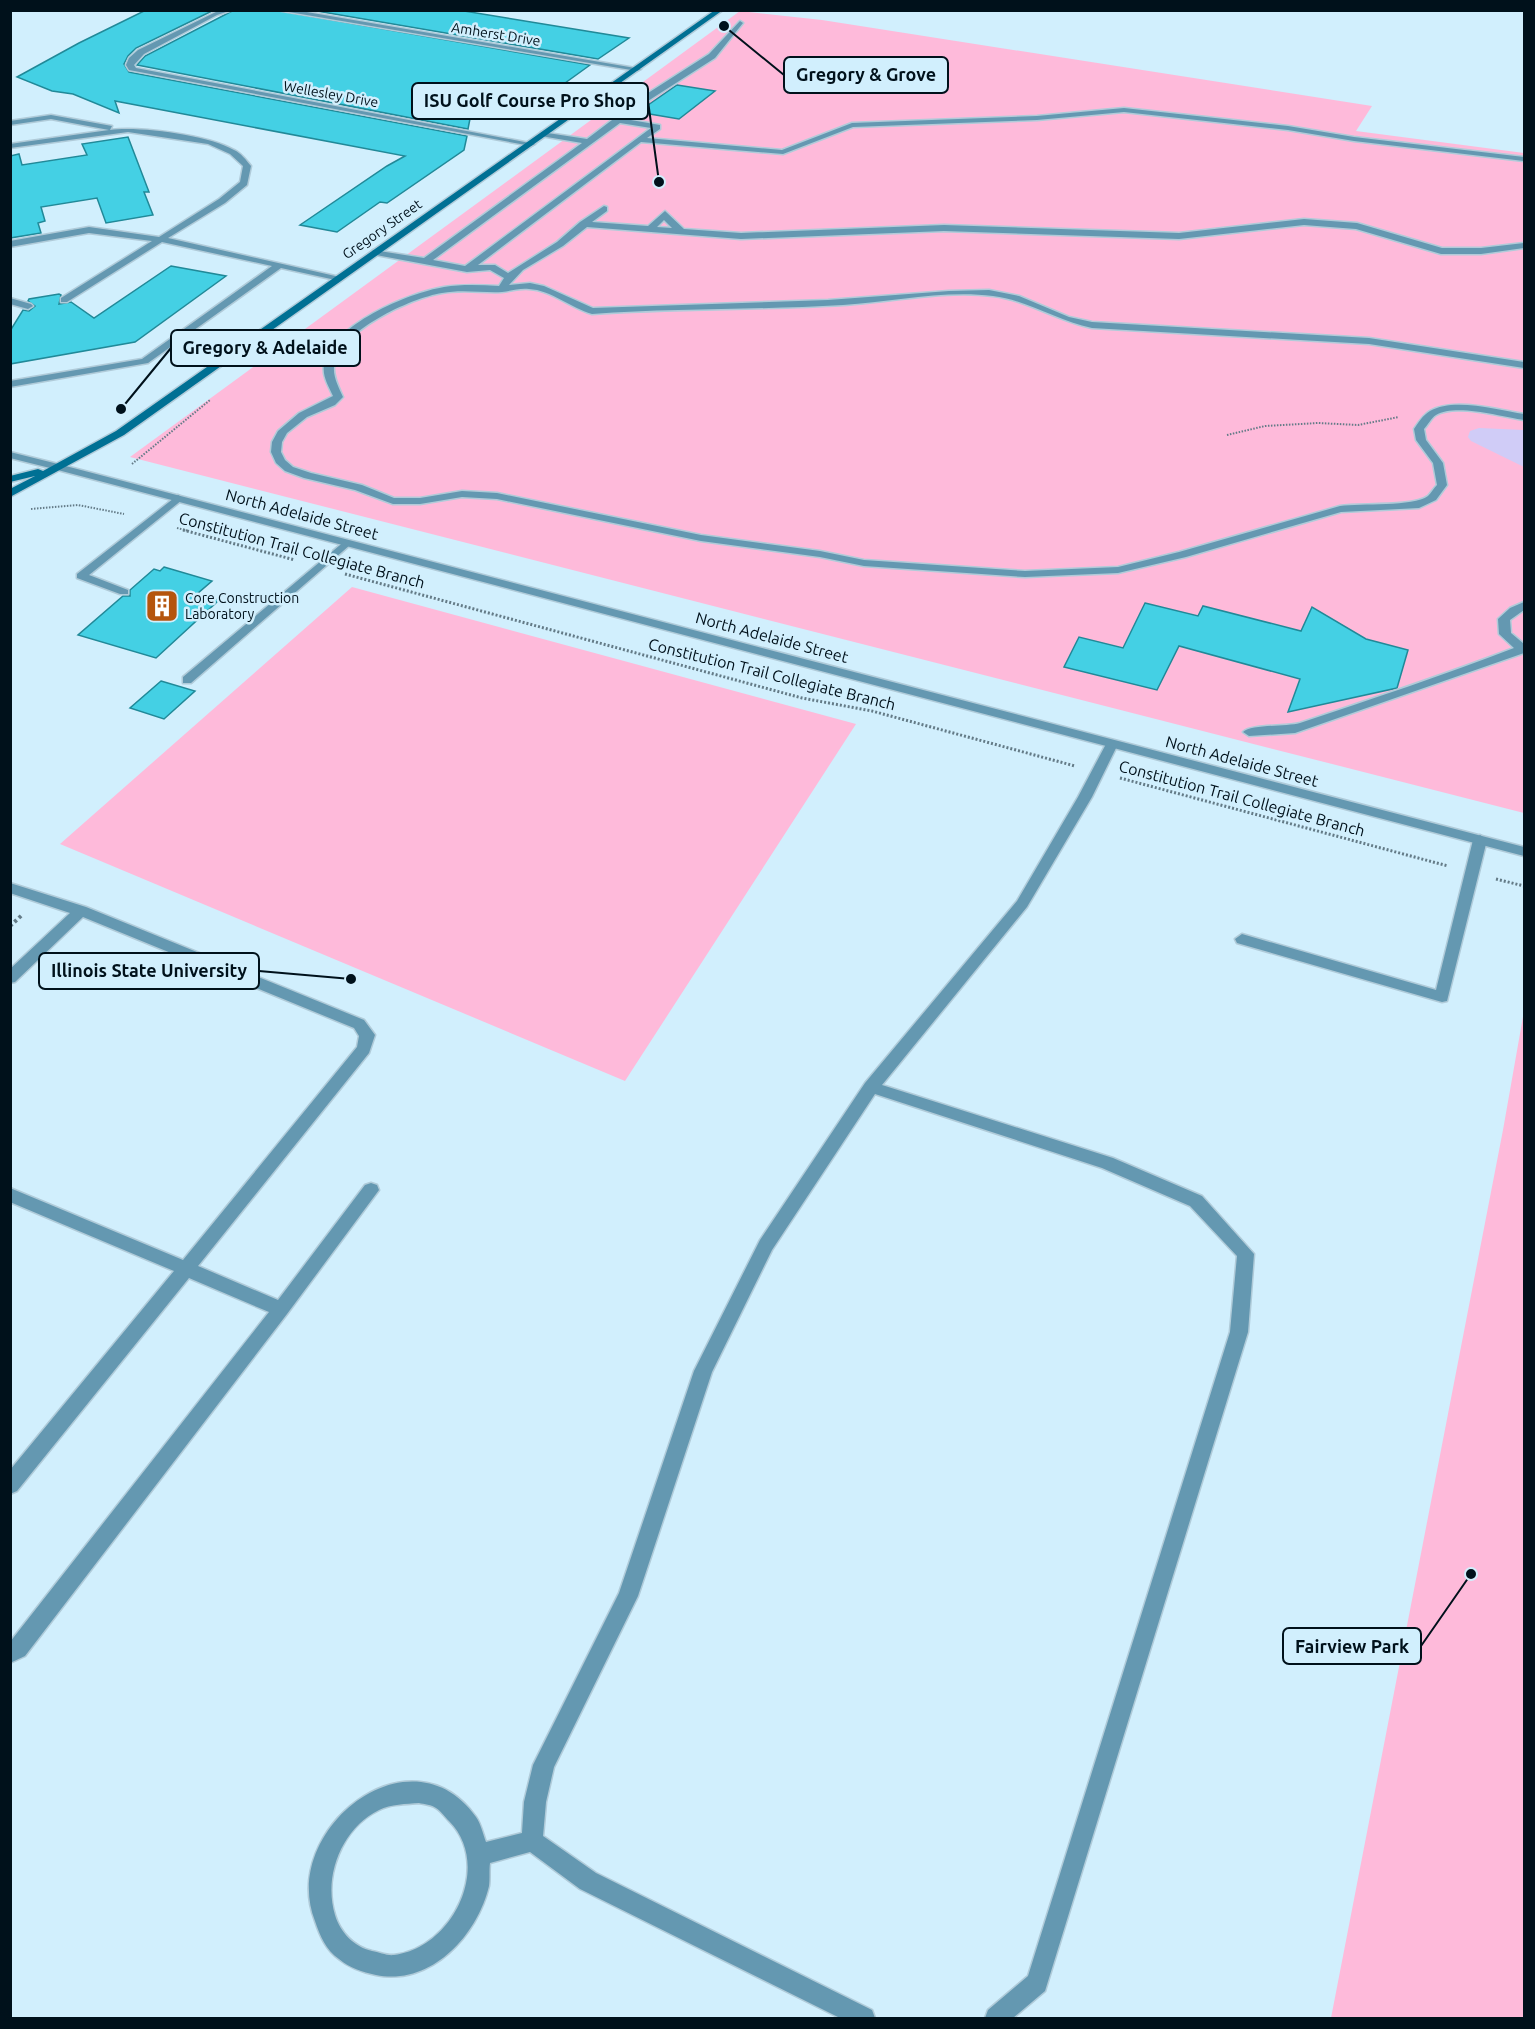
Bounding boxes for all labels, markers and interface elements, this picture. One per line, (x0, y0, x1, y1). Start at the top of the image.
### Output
street label: Amherst Drive (450, 19, 542, 49)
callout: Gregory & Grove (784, 57, 948, 93)
text: Gregory & Grove (796, 64, 936, 84)
street label: Wellesley Drive (282, 78, 380, 110)
callout: ISU Golf Course Pro Shop (412, 83, 648, 119)
text: ISU Golf Course Pro Shop (424, 90, 636, 110)
street label: Gregory Street (339, 195, 425, 262)
callout: Gregory & Adelaide (171, 330, 360, 366)
text: Gregory & Adelaide (182, 337, 348, 357)
street label: North Adelaide Street (224, 485, 381, 543)
street label: Constitution Trail Collegiate Branch (177, 508, 427, 592)
building icon: Core Construction Laboratory (144, 588, 180, 624)
place label: Core Construction Laboratory (185, 590, 299, 622)
street label: North Adelaide Street (694, 608, 851, 666)
street label: Constitution Trail Collegiate Branch (647, 635, 897, 713)
street label: North Adelaide Street (1164, 732, 1321, 790)
street label: Constitution Trail Collegiate Branch (1117, 756, 1367, 840)
callout: Illinois State University (39, 953, 259, 989)
text: Illinois State University (51, 960, 248, 980)
callout: Fairview Park (1283, 1628, 1421, 1664)
text: Fairview Park (1295, 1636, 1409, 1656)

